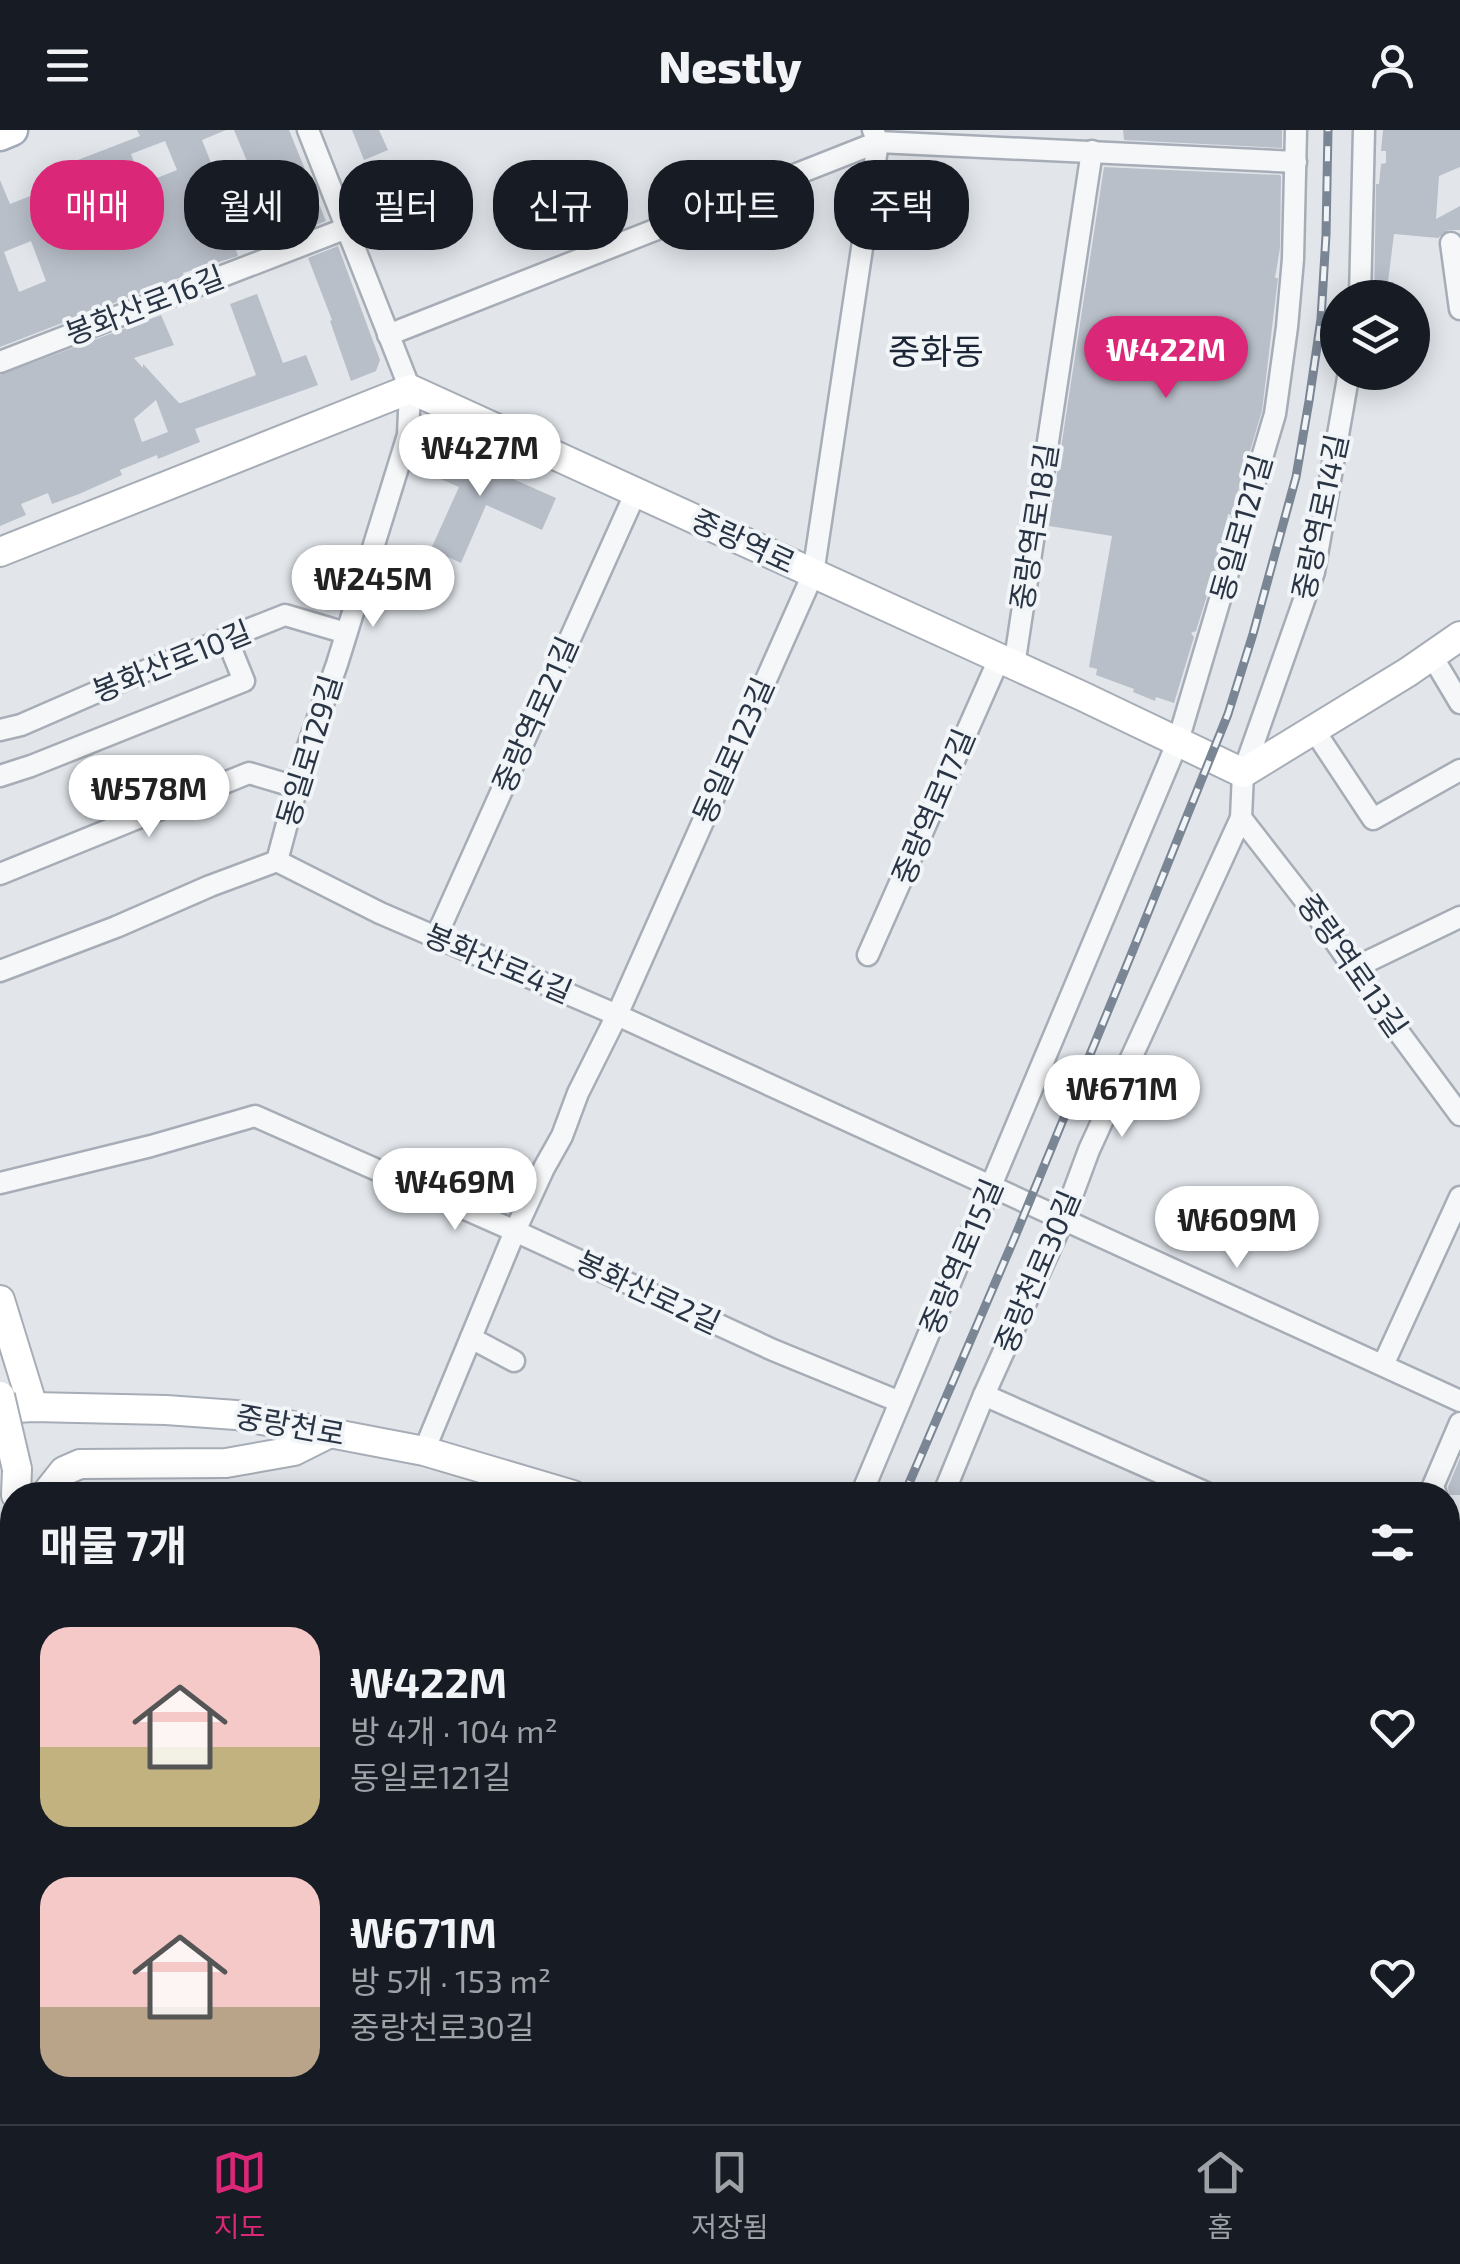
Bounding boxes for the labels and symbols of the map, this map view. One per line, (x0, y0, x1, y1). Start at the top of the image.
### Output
street label: 봉화산로16길 (60, 257, 229, 351)
pin: ₩422M (1096, 316, 1236, 401)
district label: 중화동 (888, 329, 984, 371)
pin: ₩427M (410, 414, 550, 499)
street label: 중랑역로14길 (1284, 430, 1354, 603)
street label: 중랑역로18길 (1002, 441, 1064, 613)
street label: 동일로121길 (1202, 450, 1278, 605)
street label: 중랑역로 (686, 501, 801, 580)
pin: ₩245M (303, 545, 443, 630)
street label: 봉화산로10길 (87, 612, 256, 708)
street label: 중랑역로21길 (484, 631, 585, 798)
street label: 동일로129길 (268, 670, 348, 830)
street label: 동일로123길 (684, 672, 780, 829)
street label: 중랑역로17길 (883, 723, 981, 889)
pin: ₩578M (79, 755, 219, 840)
street label: 중랑역로13길 (1291, 886, 1416, 1043)
street label: 봉화산로4길 (420, 915, 578, 1009)
pin: ₩671M (1052, 1055, 1192, 1140)
pin: ₩469M (385, 1148, 525, 1233)
street label: 중랑역로15길 (911, 1173, 1009, 1340)
street label: 중랑천로30길 (986, 1185, 1086, 1358)
pin: ₩609M (1167, 1186, 1307, 1271)
street label: 봉화산로2길 (571, 1242, 727, 1340)
street label: 중랑천로 (233, 1397, 348, 1451)

